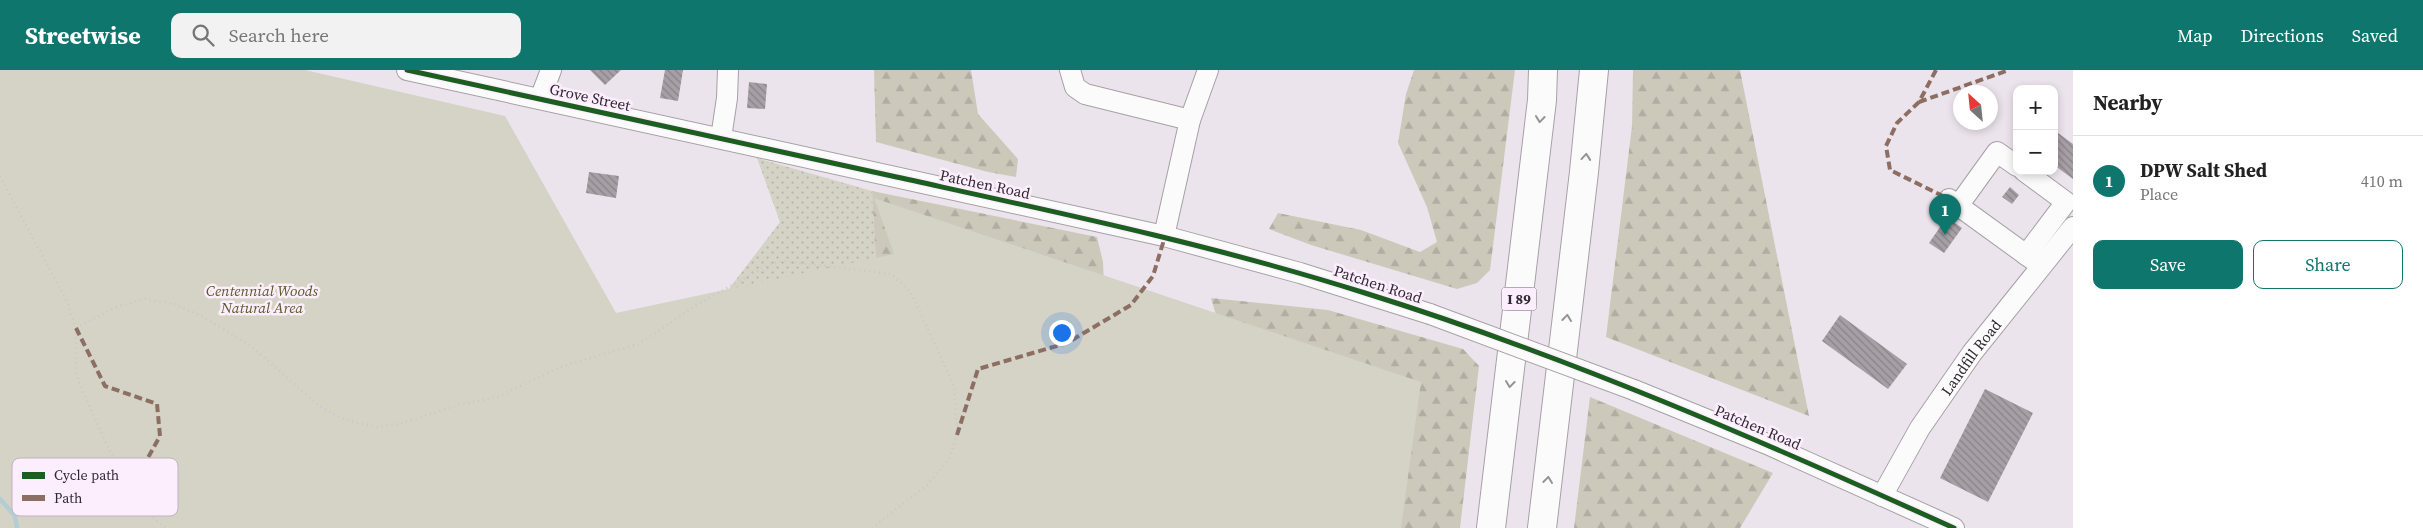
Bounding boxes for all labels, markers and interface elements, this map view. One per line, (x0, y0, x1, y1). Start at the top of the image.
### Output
search box (171, 13, 521, 58)
text: Streetwise (25, 19, 141, 52)
icon: search (189, 21, 217, 49)
text: Search here (229, 22, 329, 48)
text: Map (2177, 23, 2213, 48)
text: Directions (2241, 23, 2324, 48)
text: Saved (2352, 23, 2398, 48)
street label: Grove Street (548, 78, 632, 116)
north arrow (1953, 85, 1998, 130)
map controls (2013, 85, 2058, 175)
button: + (2013, 85, 2058, 130)
text: Nearby (2093, 88, 2163, 117)
one-way arrow (1535, 115, 1546, 123)
button: − (2013, 130, 2058, 175)
one-way arrow (1580, 152, 1591, 160)
text: DPW Salt Shed (2140, 157, 2267, 183)
street label: Patchen Road (938, 164, 1033, 204)
text: 1 (2105, 170, 2113, 192)
text: 410 m (2361, 170, 2403, 192)
text: Place (2140, 183, 2178, 205)
pin: 1 (1929, 194, 1961, 235)
button: Save (2093, 240, 2243, 289)
button: Share (2253, 240, 2403, 289)
street label: Patchen Road (1331, 260, 1425, 308)
park label: Centennial Woods Natural Area (206, 280, 319, 318)
road number: I 89 (1502, 288, 1536, 310)
one-way arrow (1561, 314, 1572, 322)
street label: Landfill Road (1935, 314, 2006, 399)
your location (1049, 320, 1075, 346)
one-way arrow (1505, 380, 1515, 389)
street label: Patchen Road (1712, 399, 1805, 455)
legend (12, 458, 178, 516)
text: Cycle path (54, 465, 119, 485)
one-way arrow (1542, 475, 1553, 483)
text: Path (54, 488, 82, 508)

